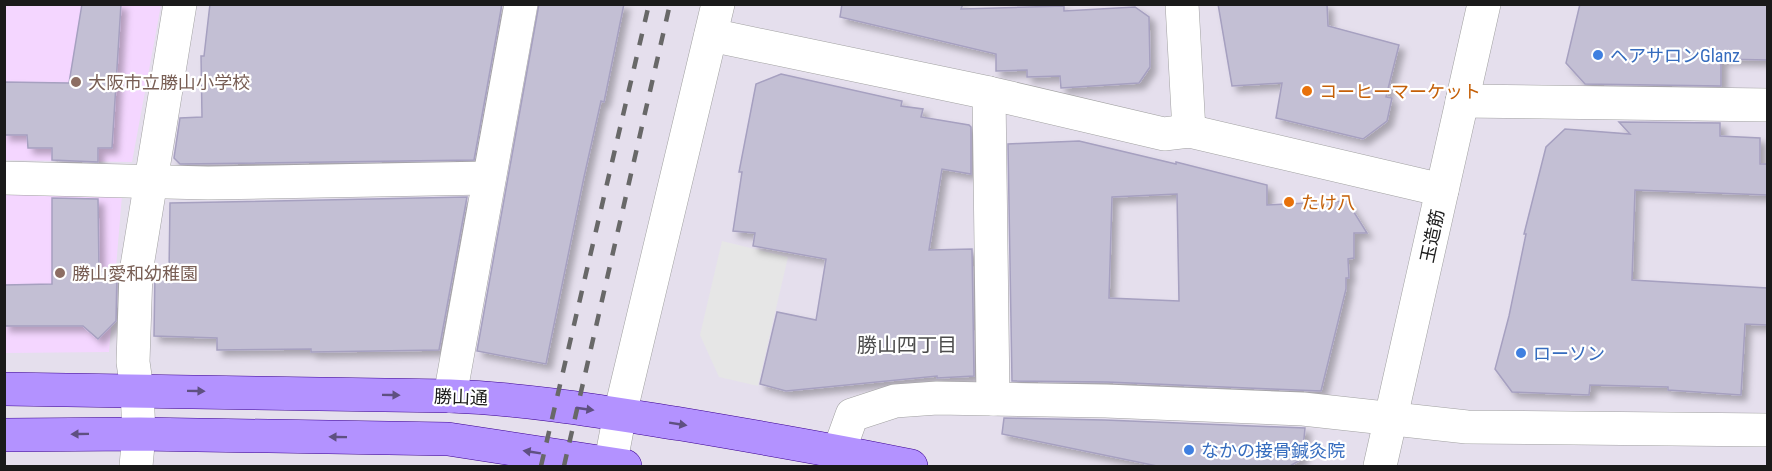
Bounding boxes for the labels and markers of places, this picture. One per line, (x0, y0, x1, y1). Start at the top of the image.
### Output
place label: ヘアサロンGlanz (1610, 45, 1740, 66)
marker: ヘアサロンGlanz (1591, 48, 1605, 62)
place label: 大阪市立勝山小学校 (88, 72, 250, 93)
marker: 大阪市立勝山小学校 (69, 75, 83, 89)
place label: コーヒーマーケット (1319, 81, 1481, 102)
marker: コーヒーマーケット (1300, 84, 1314, 98)
place label: たけ八 (1301, 192, 1355, 213)
marker: たけ八 (1282, 195, 1296, 209)
place label: 勝山愛和幼稚園 (72, 263, 198, 284)
marker: 勝山愛和幼稚園 (53, 266, 67, 280)
place label: ローソン (1533, 343, 1605, 364)
marker: ローソン (1514, 346, 1528, 360)
place label: なかの接骨鍼灸院 (1201, 440, 1345, 461)
marker: なかの接骨鍼灸院 (1182, 443, 1196, 457)

